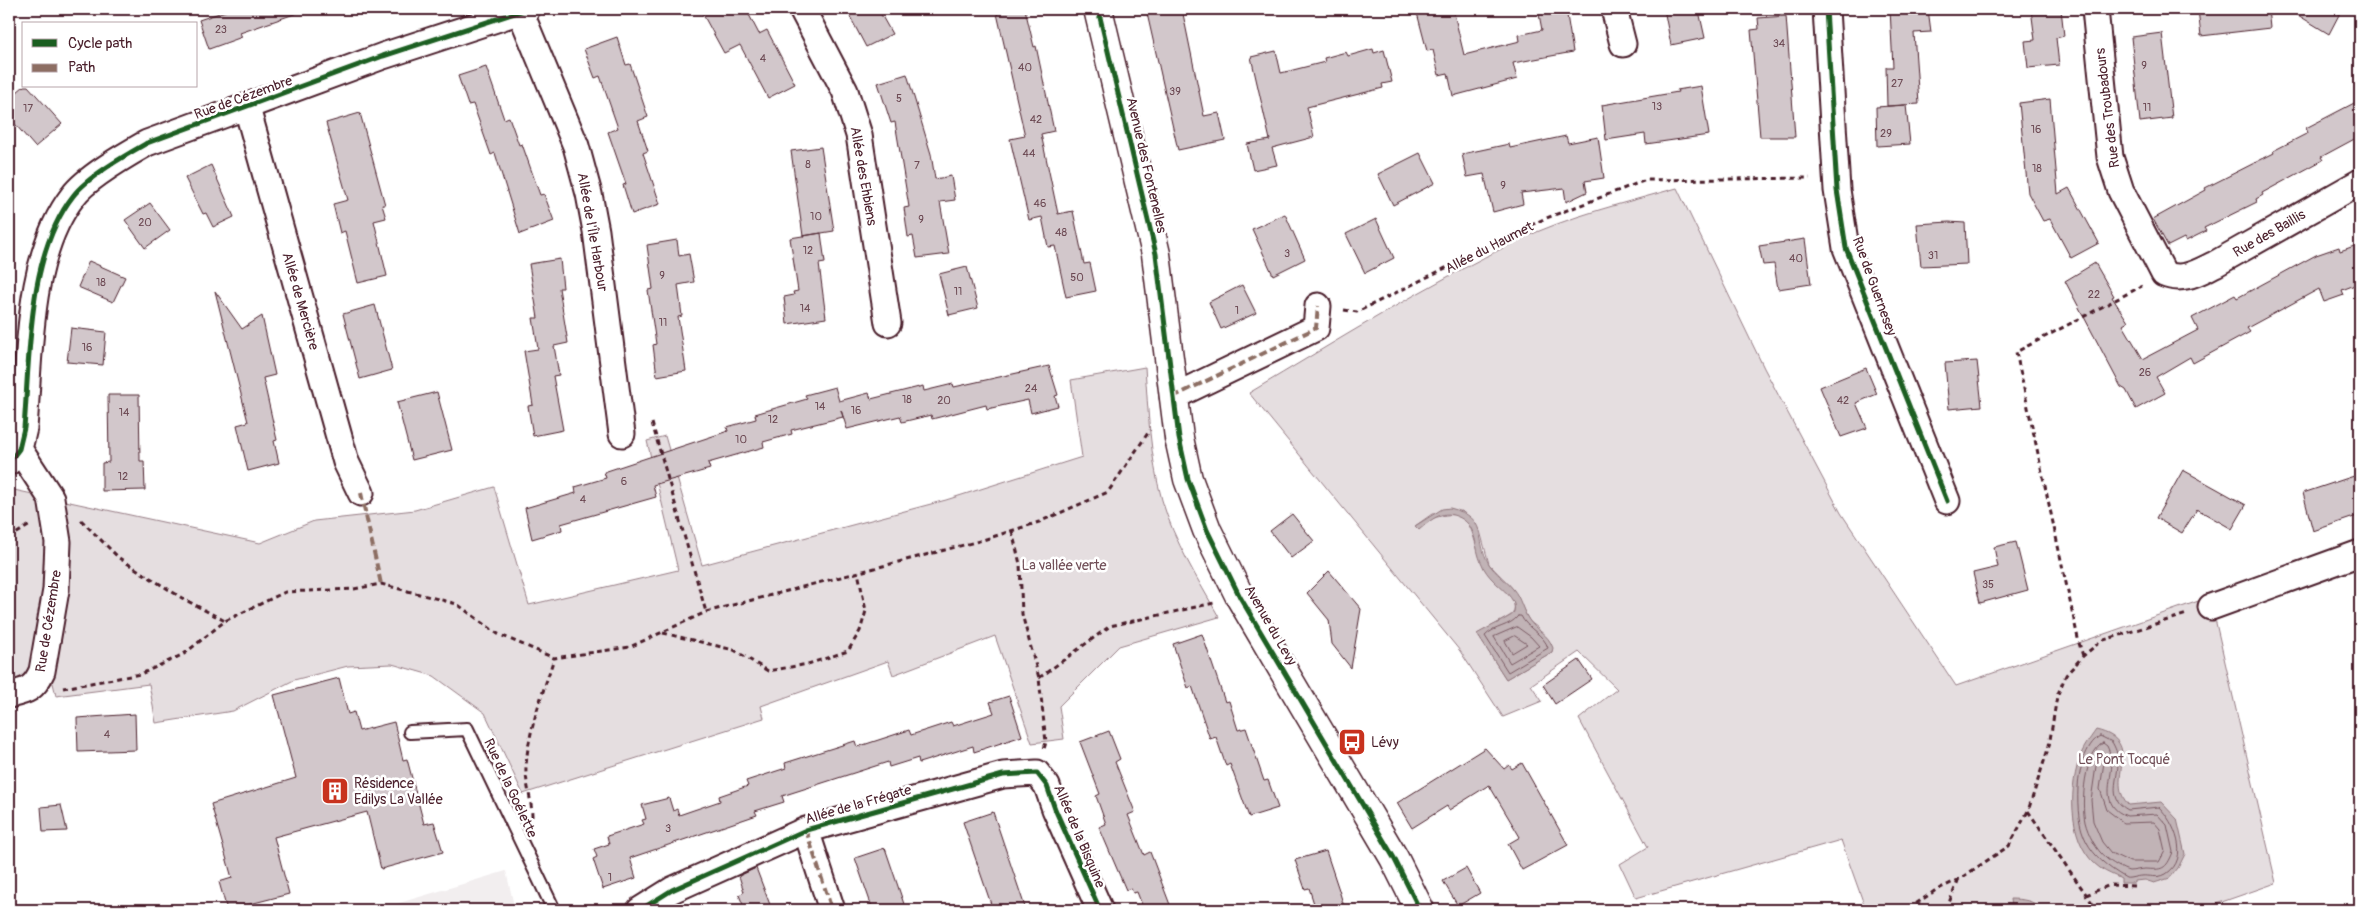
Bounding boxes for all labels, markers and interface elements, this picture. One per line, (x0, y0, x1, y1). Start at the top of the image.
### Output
legend (22, 22, 198, 88)
house number: 23 (215, 23, 227, 36)
text: Cycle path (68, 34, 132, 53)
house number: 34 (1773, 37, 1786, 50)
street label: Rue des Troubadours (2092, 46, 2123, 169)
house number: 4 (760, 52, 767, 65)
text: Path (68, 58, 95, 77)
house number: 9 (2141, 59, 2147, 72)
house number: 40 (1018, 61, 1032, 74)
street label: Rue de Cézembre (192, 72, 295, 123)
house number: 27 (1891, 77, 1903, 90)
house number: 39 (1169, 85, 1181, 98)
house number: 5 (896, 92, 902, 105)
street label: Avenue des Fontenelles (1123, 95, 1171, 236)
house number: 13 (1652, 100, 1662, 113)
house number: 11 (2143, 101, 2151, 114)
house number: 17 (23, 102, 33, 115)
house number: 42 (1030, 113, 1042, 126)
house number: 16 (2031, 123, 2041, 136)
street label: Allée des Ehbiens (846, 125, 881, 228)
house number: 29 (1880, 127, 1892, 140)
house number: 44 (1023, 147, 1036, 160)
house number: 8 (805, 158, 811, 171)
house number: 7 (914, 159, 920, 172)
house number: 18 (2032, 162, 2042, 175)
street label: Allée de l'Île Harbour (574, 171, 611, 293)
house number: 9 (1500, 179, 1506, 192)
house number: 46 (1034, 197, 1046, 210)
street label: Rue des Baillis (2230, 206, 2309, 261)
house number: 10 (810, 210, 822, 223)
house number: 9 (918, 213, 924, 226)
house number: 20 (138, 216, 152, 229)
street label: Allée du Haumet (1442, 218, 1537, 277)
house number: 48 (1055, 226, 1067, 239)
street label: Rue de Guernesey (1849, 234, 1900, 338)
house number: 12 (803, 244, 813, 257)
house number: 3 (1284, 247, 1290, 260)
house number: 31 (1928, 249, 1938, 262)
street label: Allée de Mercière (278, 250, 323, 352)
house number: 40 (1789, 252, 1803, 265)
house number: 9 (659, 269, 665, 282)
house number: 50 (1070, 271, 1084, 284)
house number: 18 (96, 276, 106, 289)
house number: 11 (954, 285, 962, 298)
house number: 22 (2088, 288, 2100, 301)
house number: 14 (800, 302, 811, 315)
house number: 1 (1235, 304, 1239, 317)
house number: 11 (659, 316, 667, 329)
house number: 16 (82, 341, 92, 354)
house number: 26 (2139, 366, 2151, 379)
house number: 24 (1025, 382, 1038, 395)
house number: 18 (902, 393, 912, 406)
house number: 20 (937, 394, 951, 407)
house number: 42 (1837, 394, 1849, 407)
house number: 14 (815, 400, 826, 413)
house number: 16 (851, 404, 861, 417)
house number: 14 (119, 406, 130, 419)
house number: 12 (768, 413, 778, 426)
house number: 10 (735, 433, 747, 446)
house number: 12 (118, 470, 128, 483)
house number: 6 (621, 475, 627, 488)
house number: 4 (580, 493, 587, 506)
park label: La vallée verte (1021, 557, 1107, 574)
street label: Rue de Cézembre (32, 569, 65, 673)
house number: 35 (1982, 578, 1994, 591)
street label: Avenue du Levy (1241, 582, 1300, 669)
bus stop icon: Lévy (1337, 727, 1367, 757)
house number: 4 (104, 728, 111, 741)
place label: Lévy (1371, 734, 1399, 751)
street label: Rue de la Goélette (480, 736, 541, 841)
park label: Le Pont Tocqué (2078, 751, 2170, 768)
place label: Résidence Edilys La Vallée (354, 775, 443, 808)
building icon: Résidence Edilys La Vallée (320, 776, 350, 806)
street label: Allée de la Frégate (803, 781, 913, 828)
street label: Allée de la Bisquine (1050, 782, 1109, 890)
house number: 3 (665, 822, 671, 835)
house number: 1 (608, 871, 612, 884)

